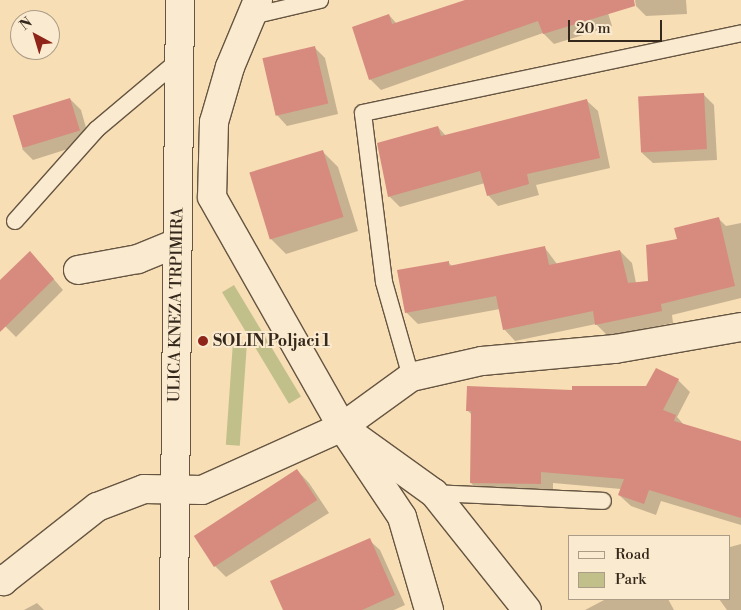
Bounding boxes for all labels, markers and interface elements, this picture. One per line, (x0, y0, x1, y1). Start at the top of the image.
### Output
north arrow (10, 10, 60, 60)
scale bar (571, 10, 665, 42)
text: N (16, 14, 36, 35)
text: 20 m (576, 19, 611, 38)
street label: ULICA KNEZA TRPIMIRA (165, 207, 187, 403)
place label: SOLIN Poljaci 1 (213, 331, 330, 351)
marker: SOLIN Poljaci 1 (197, 335, 209, 347)
legend (568, 535, 731, 600)
text: Road (615, 545, 650, 564)
text: Park (615, 570, 646, 589)

